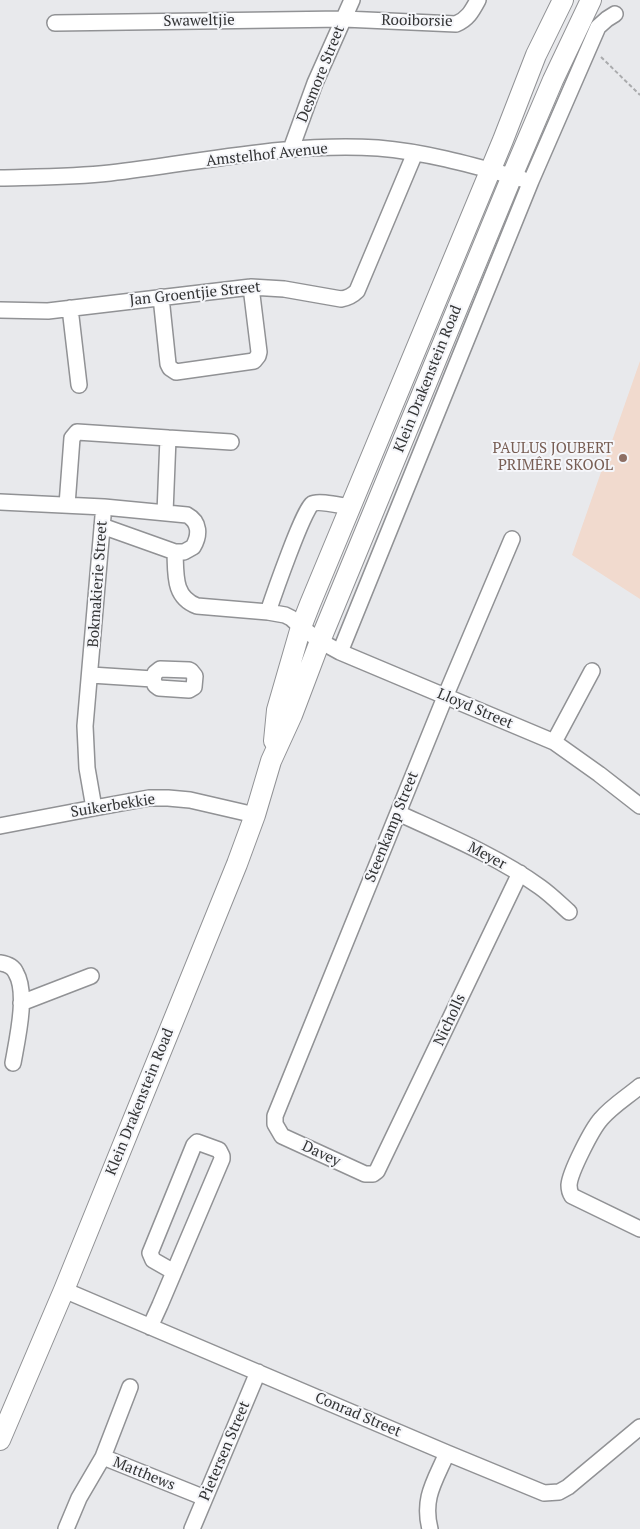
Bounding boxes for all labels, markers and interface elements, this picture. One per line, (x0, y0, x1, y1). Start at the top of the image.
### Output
street label: Swaweltjie (163, 11, 235, 31)
street label: Rooiborsie (381, 11, 453, 31)
street label: Desmore Street (293, 23, 349, 125)
street label: Amstelhof Avenue (205, 140, 329, 170)
street label: Jan Groentjie Street (129, 278, 261, 310)
street label: Klein Drakenstein Road (390, 303, 466, 455)
place label: PAULUS JOUBERT PRIMÊRE SKOOL (492, 440, 613, 475)
marker: PAULUS JOUBERT PRIMÊRE SKOOL (617, 452, 629, 464)
street label: Bokmakierie Street (85, 520, 111, 648)
street label: Lloyd Street (435, 685, 515, 733)
street label: Steenkamp Street (362, 769, 422, 885)
street label: Suikerbekkie (69, 790, 157, 822)
street label: Meyer (465, 838, 509, 874)
street label: Nicholls (430, 991, 470, 1049)
street label: Klein Drakenstein Road (102, 1026, 178, 1178)
street label: Davey (299, 1137, 343, 1171)
street label: Conrad Street (312, 1389, 404, 1441)
street label: Pietersen Street (196, 1398, 254, 1504)
street label: Matthews (110, 1453, 178, 1495)

